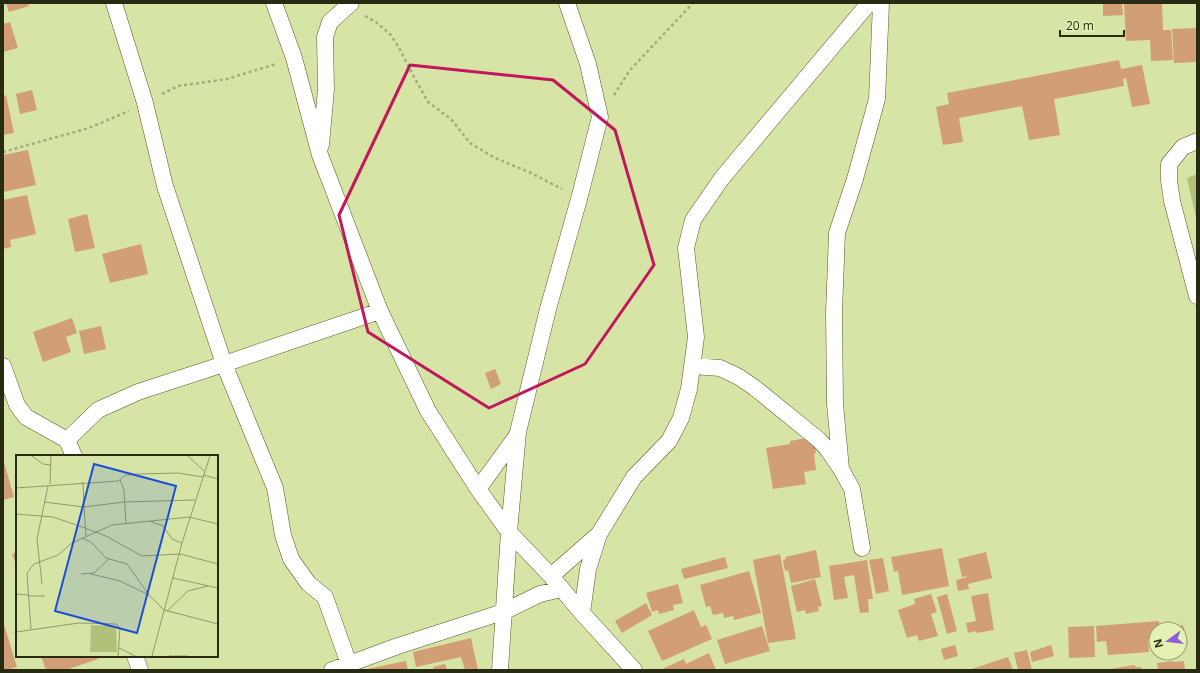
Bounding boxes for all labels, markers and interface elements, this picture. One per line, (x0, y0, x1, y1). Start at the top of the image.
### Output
scale bar (1060, 12, 1124, 38)
text: 20 m (1066, 17, 1094, 34)
inset map (16, 455, 218, 657)
north arrow (1148, 621, 1188, 661)
text: N (1149, 637, 1166, 650)

